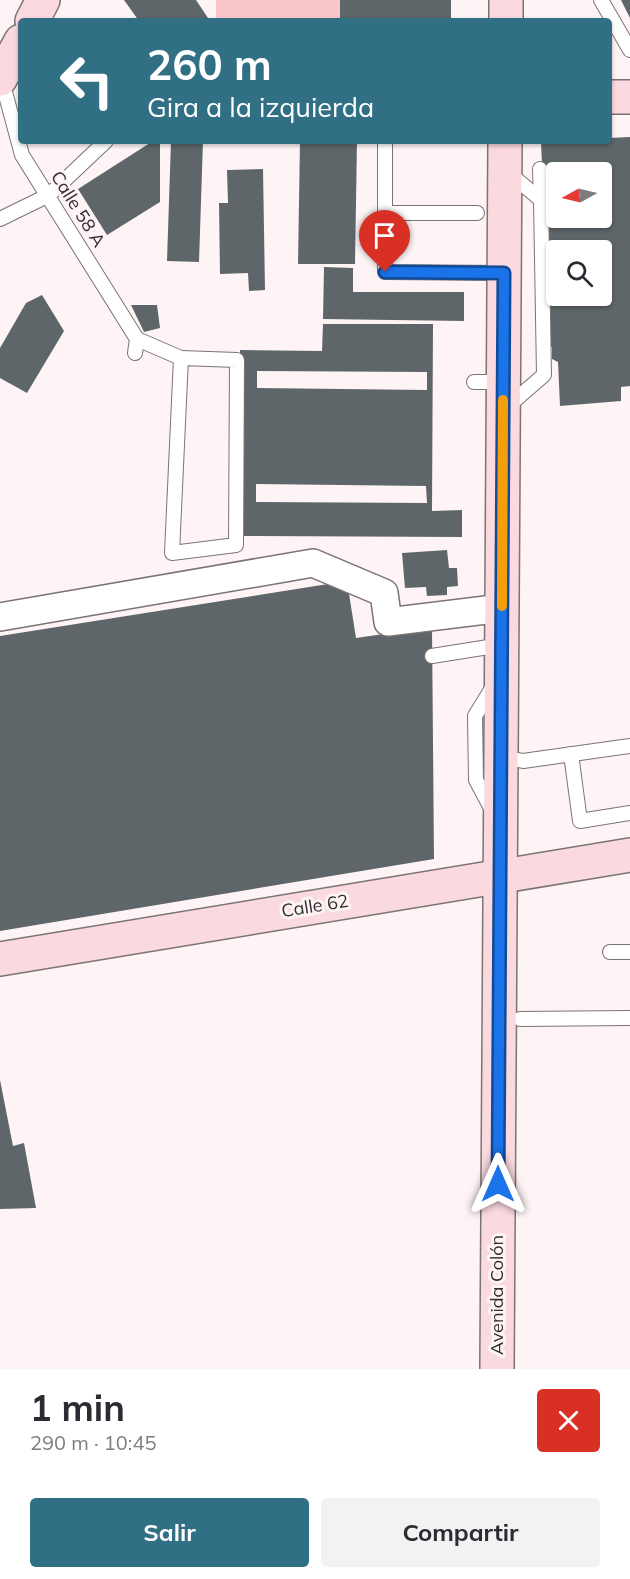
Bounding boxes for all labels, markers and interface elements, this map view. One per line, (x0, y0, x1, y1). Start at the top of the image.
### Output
text: 260 m (147, 38, 272, 91)
icon: left (48, 42, 126, 120)
text: Gira a la izquierda (147, 90, 374, 124)
north arrow (546, 162, 612, 228)
map controls (546, 162, 612, 306)
street label: Calle 58 A (46, 166, 111, 251)
pin (359, 210, 410, 272)
icon: arrive (368, 219, 401, 252)
button: search (546, 240, 612, 306)
street label: Calle 62 (280, 889, 350, 922)
position arrow (466, 1152, 530, 1216)
street label: Avenida Colón (485, 1235, 508, 1355)
text: 1 min (30, 1385, 125, 1430)
button: close (537, 1389, 600, 1452)
text: 290 m · 10:45 (30, 1430, 156, 1455)
button: Salir (30, 1498, 309, 1567)
button: Compartir (321, 1498, 600, 1567)

